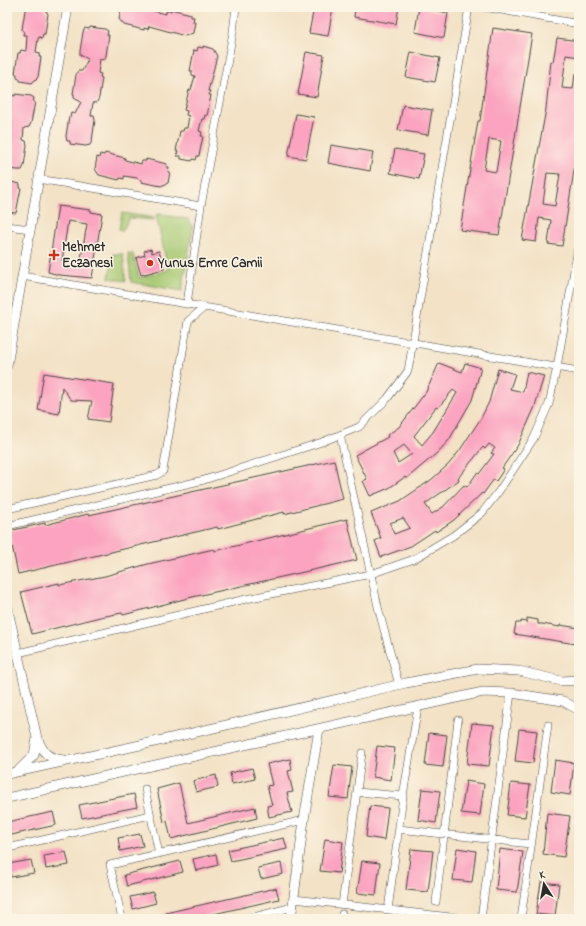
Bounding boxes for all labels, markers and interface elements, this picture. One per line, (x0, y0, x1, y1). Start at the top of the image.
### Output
place label: Mehmet Eczanesi (62, 237, 113, 274)
marker: Mehmet Eczanesi (49, 250, 59, 260)
place label: Yunus Emre Camii (157, 253, 263, 274)
marker: Yunus Emre Camii (145, 258, 155, 268)
north arrow (524, 864, 564, 904)
text: K (538, 867, 547, 884)

